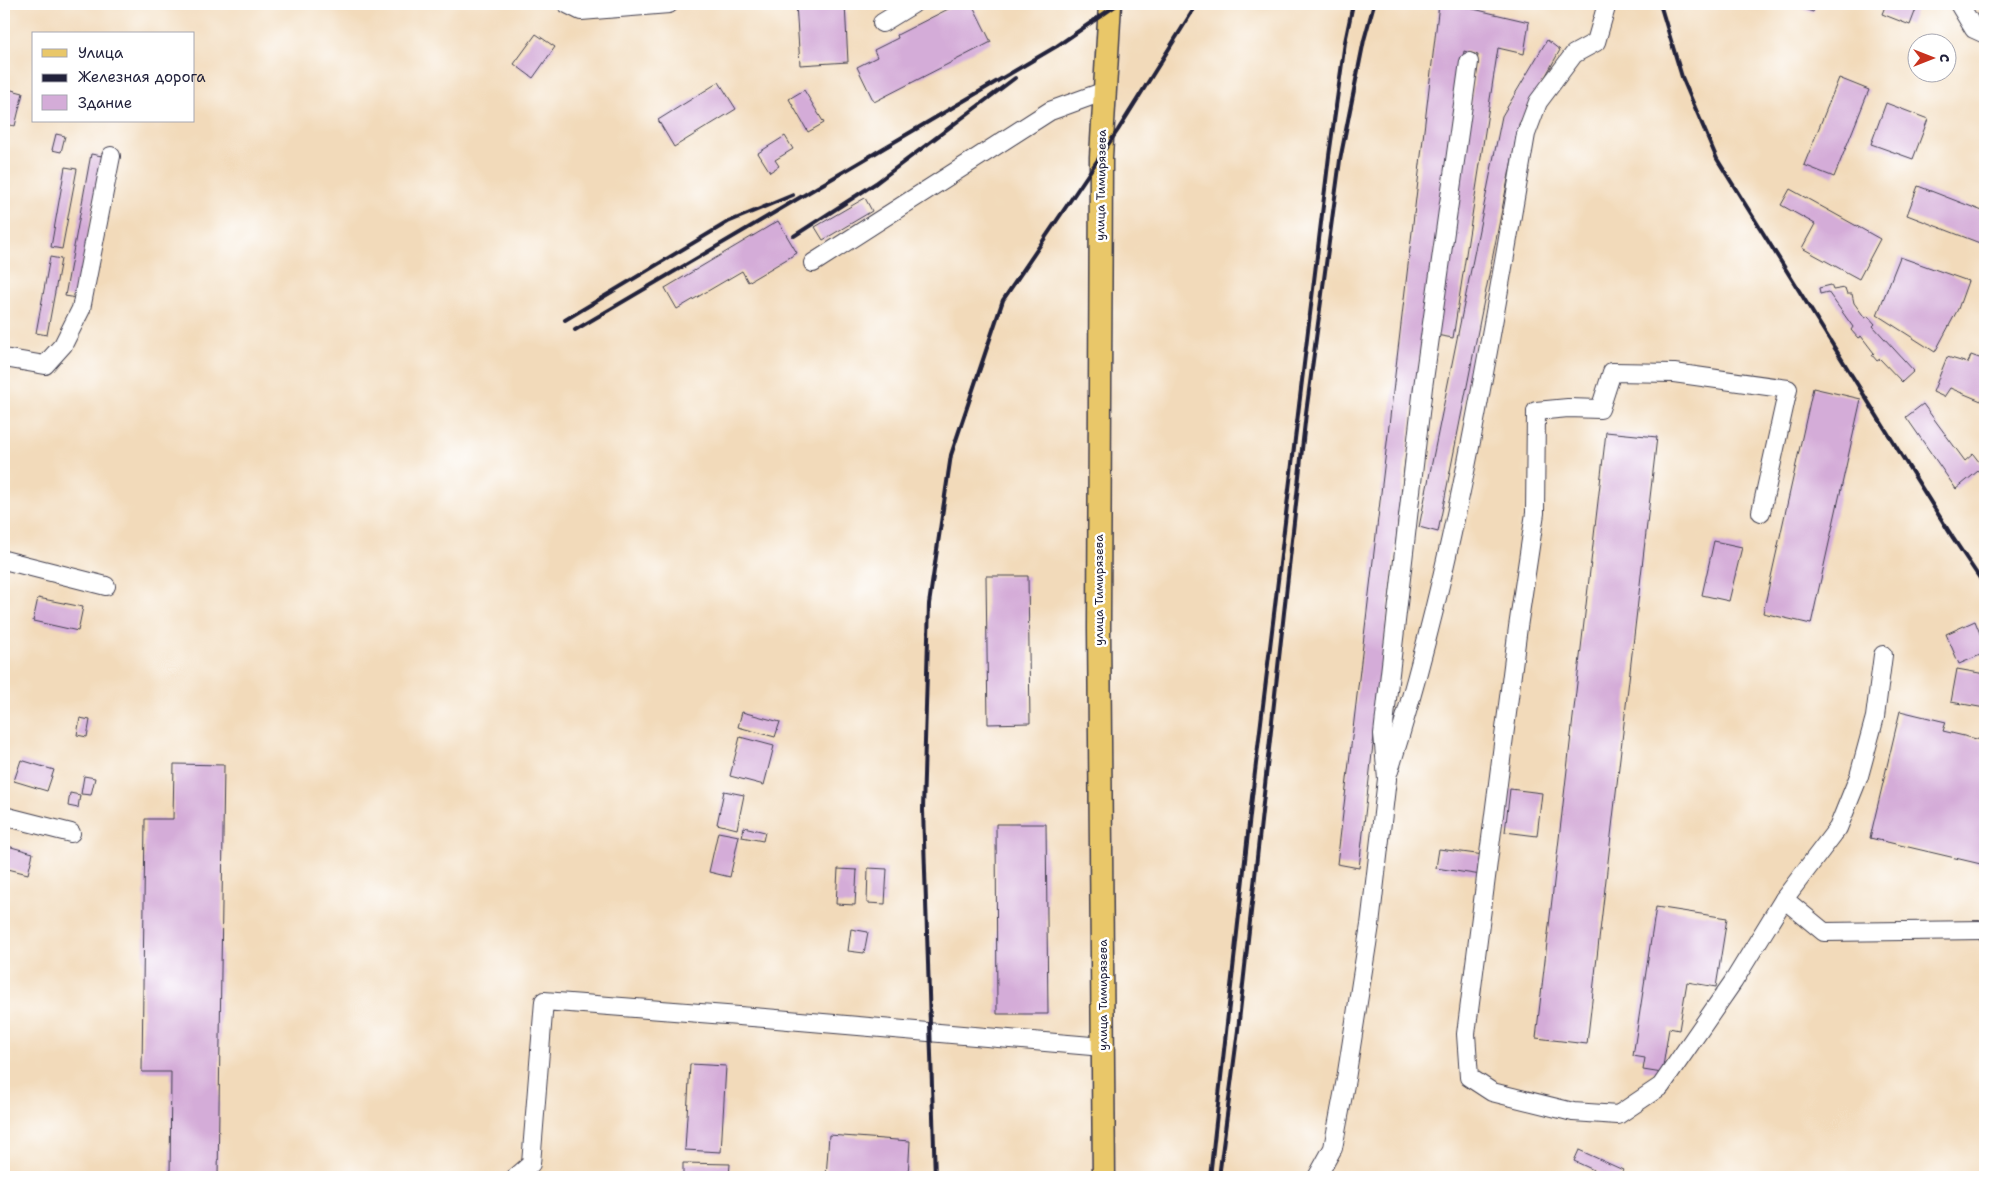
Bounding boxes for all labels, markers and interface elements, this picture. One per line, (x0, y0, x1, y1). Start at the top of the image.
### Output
legend (32, 32, 195, 122)
north arrow (1906, 32, 1956, 82)
text: Улица (78, 43, 124, 63)
text: С (1936, 54, 1954, 62)
text: Железная дорога (78, 67, 206, 87)
text: Здание (78, 93, 132, 113)
street label: улица Тимирязева (1092, 129, 1110, 241)
street label: улица Тимирязева (1091, 534, 1107, 646)
street label: улица Тимирязева (1095, 939, 1111, 1051)

